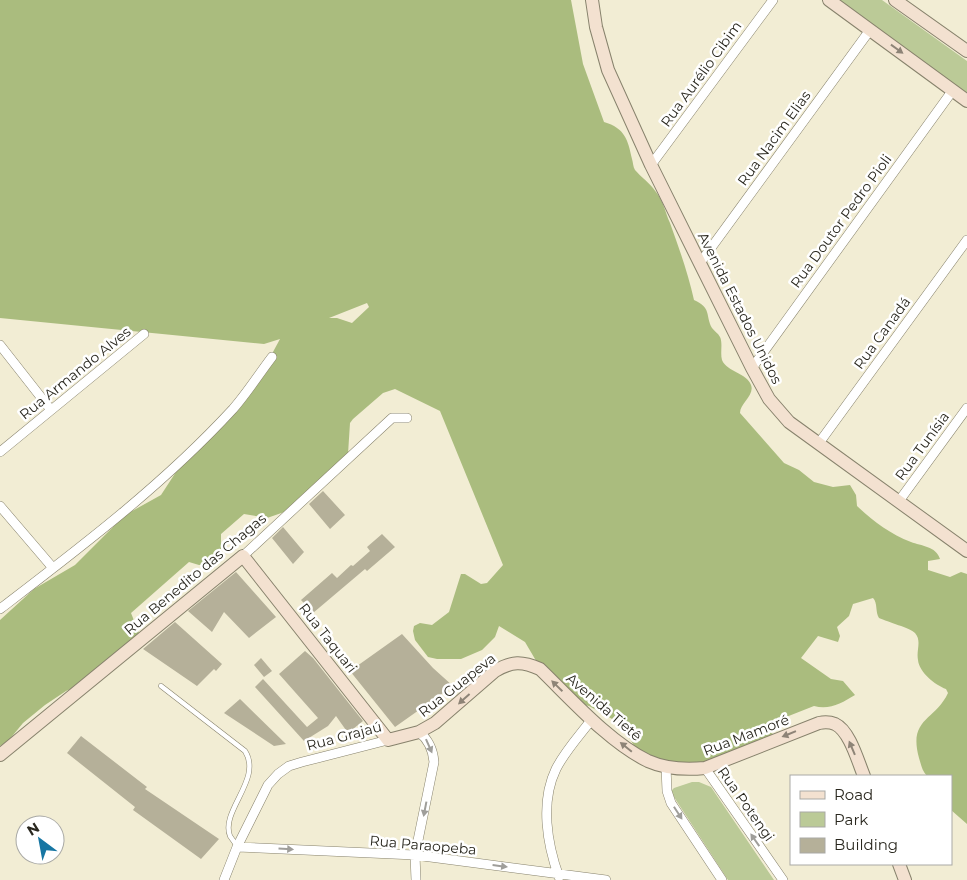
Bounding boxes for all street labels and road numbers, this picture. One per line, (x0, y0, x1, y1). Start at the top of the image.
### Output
street label: Rua Aurélio Cibim (657, 18, 745, 130)
street label: Rua Nacim Elias (733, 87, 815, 189)
street label: Rua Doutor Pedro Pioli (787, 151, 895, 291)
street label: Avenida Estados Unidos (694, 229, 786, 387)
street label: Rua Canadá (850, 293, 914, 373)
street label: Rua Armando Alves (16, 322, 134, 423)
street label: Rua Tunísia (891, 408, 953, 484)
street label: Rua Benedito das Chagas (120, 509, 270, 639)
street label: Rua Taquari (295, 599, 361, 677)
street label: Rua Guapeva (415, 649, 499, 721)
street label: Avenida Tietê (563, 669, 645, 745)
street label: Rua Mamoré (700, 710, 792, 760)
street label: Rua Grajaú (304, 717, 384, 755)
street label: Rua Potengi (714, 763, 778, 845)
street label: Rua Paraopeba (369, 831, 477, 859)

